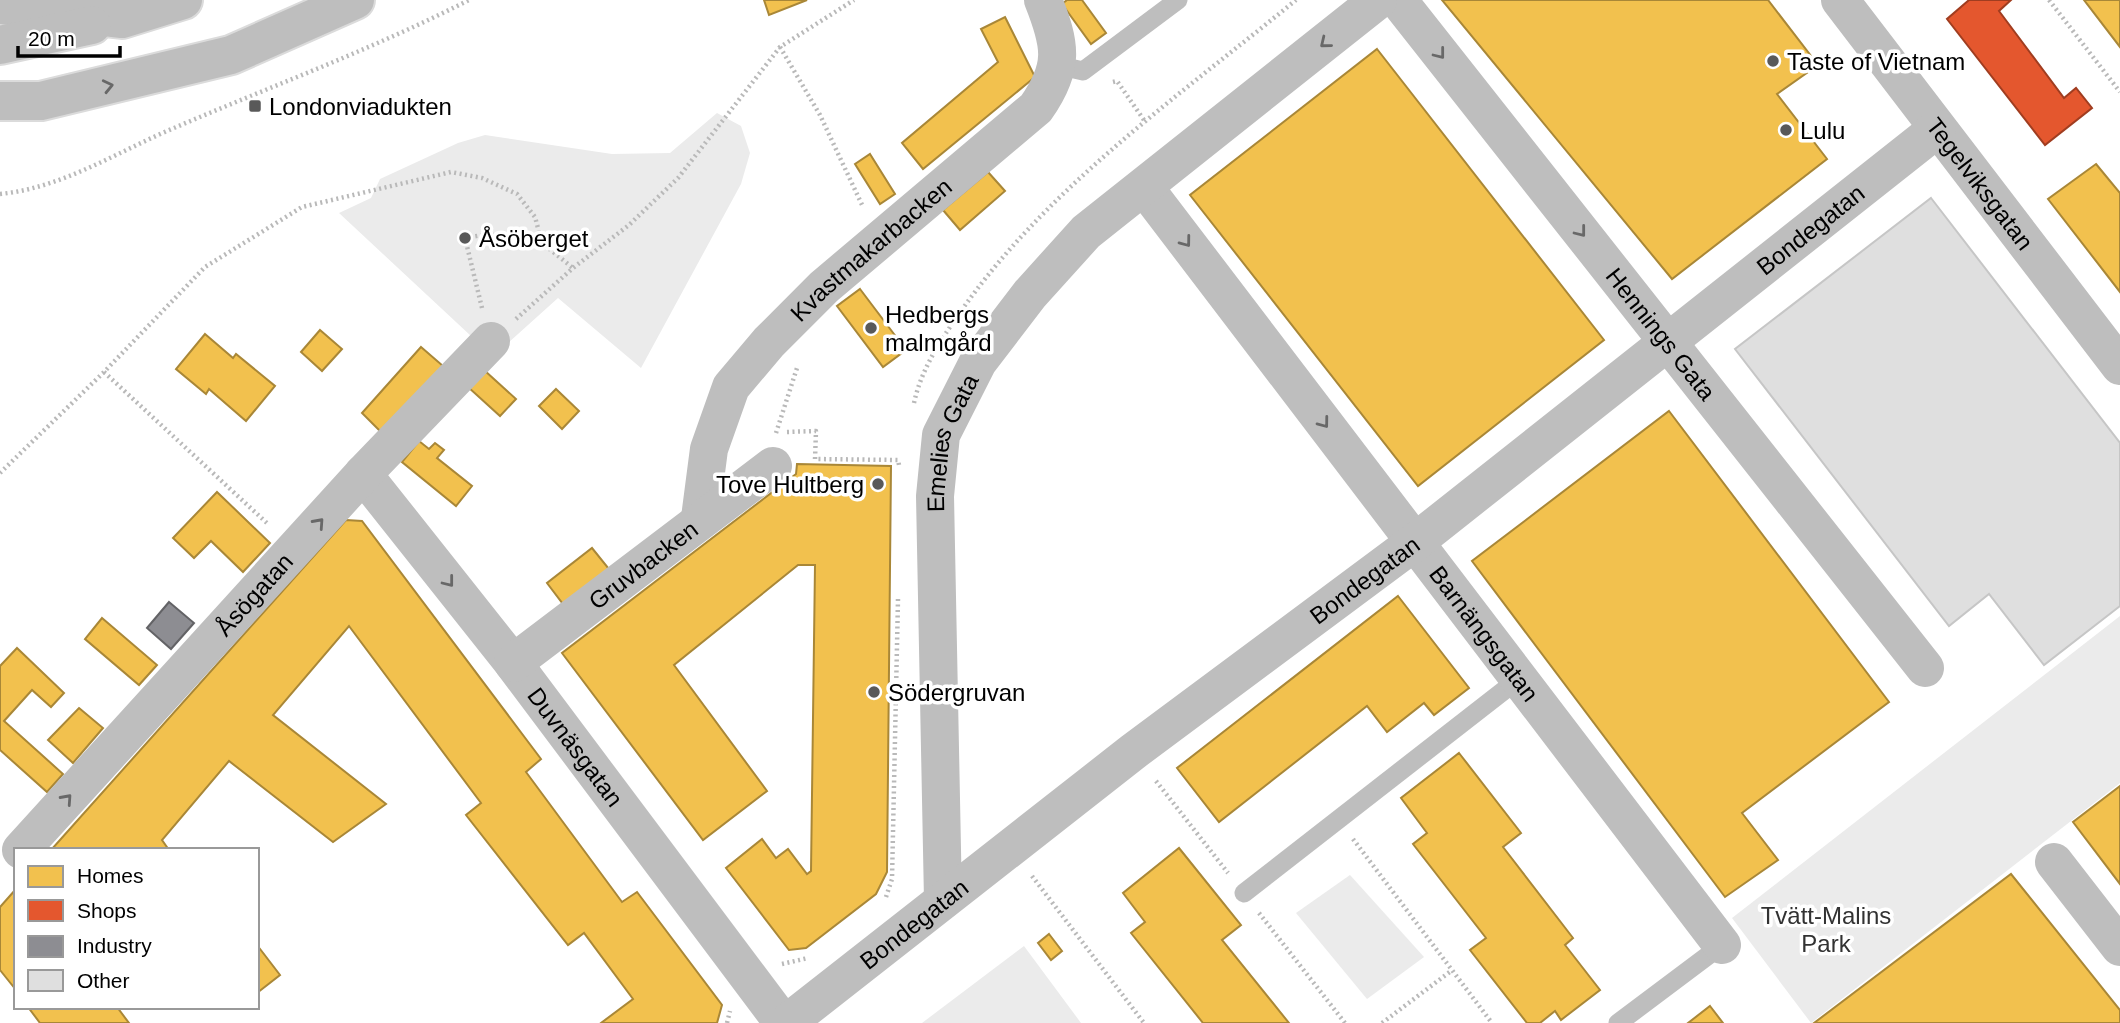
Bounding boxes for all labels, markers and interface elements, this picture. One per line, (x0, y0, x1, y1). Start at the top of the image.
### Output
scale bar (18, 14, 119, 58)
text: 20 m (28, 27, 75, 50)
one-way arrow (1321, 34, 1333, 47)
one-way arrow (1432, 46, 1445, 58)
place label: Taste of Vietnam (1787, 48, 1965, 75)
marker: Taste of Vietnam (1765, 53, 1781, 69)
one-way arrow (102, 80, 114, 94)
place label: Londonviadukten (269, 93, 452, 120)
marker: Londonviadukten (247, 98, 263, 114)
street label: Tegelviksgatan (1921, 112, 2039, 255)
place label: Lulu (1800, 117, 1845, 144)
marker: Lulu (1778, 122, 1794, 138)
street label: Kvastmakarbacken (785, 172, 957, 326)
street label: Bondegatan (1751, 179, 1869, 280)
place label: Åsöberget (479, 225, 589, 252)
one-way arrow (1573, 225, 1586, 237)
marker: Åsöberget (457, 230, 473, 246)
one-way arrow (1178, 234, 1191, 247)
street label: Hennings Gata (1601, 262, 1722, 405)
place label: Hedbergs malmgård (885, 301, 992, 356)
marker: Hedbergs malmgård (863, 320, 879, 336)
street label: Emelies Gata (922, 369, 983, 512)
one-way arrow (1316, 415, 1329, 428)
place label: Tove Hultberg (716, 471, 864, 498)
marker: Tove Hultberg (870, 476, 886, 492)
street label: Gruvbacken (583, 515, 703, 614)
one-way arrow (311, 518, 323, 531)
street label: Bondegatan (1304, 530, 1424, 629)
street label: Åsögatan (210, 547, 298, 641)
street label: Barnängsgatan (1424, 560, 1545, 706)
one-way arrow (441, 574, 453, 587)
place label: Södergruvan (888, 679, 1025, 706)
street label: Duvnäsgatan (523, 682, 629, 811)
marker: Södergruvan (866, 684, 882, 700)
one-way arrow (58, 794, 71, 807)
legend (14, 848, 259, 1009)
text: Homes (77, 864, 144, 887)
street label: Bondegatan (854, 873, 973, 974)
text: Shops (77, 899, 137, 922)
park label: Tvätt-Malins Park (1761, 902, 1891, 957)
text: Industry (77, 934, 152, 957)
text: Other (77, 969, 130, 992)

